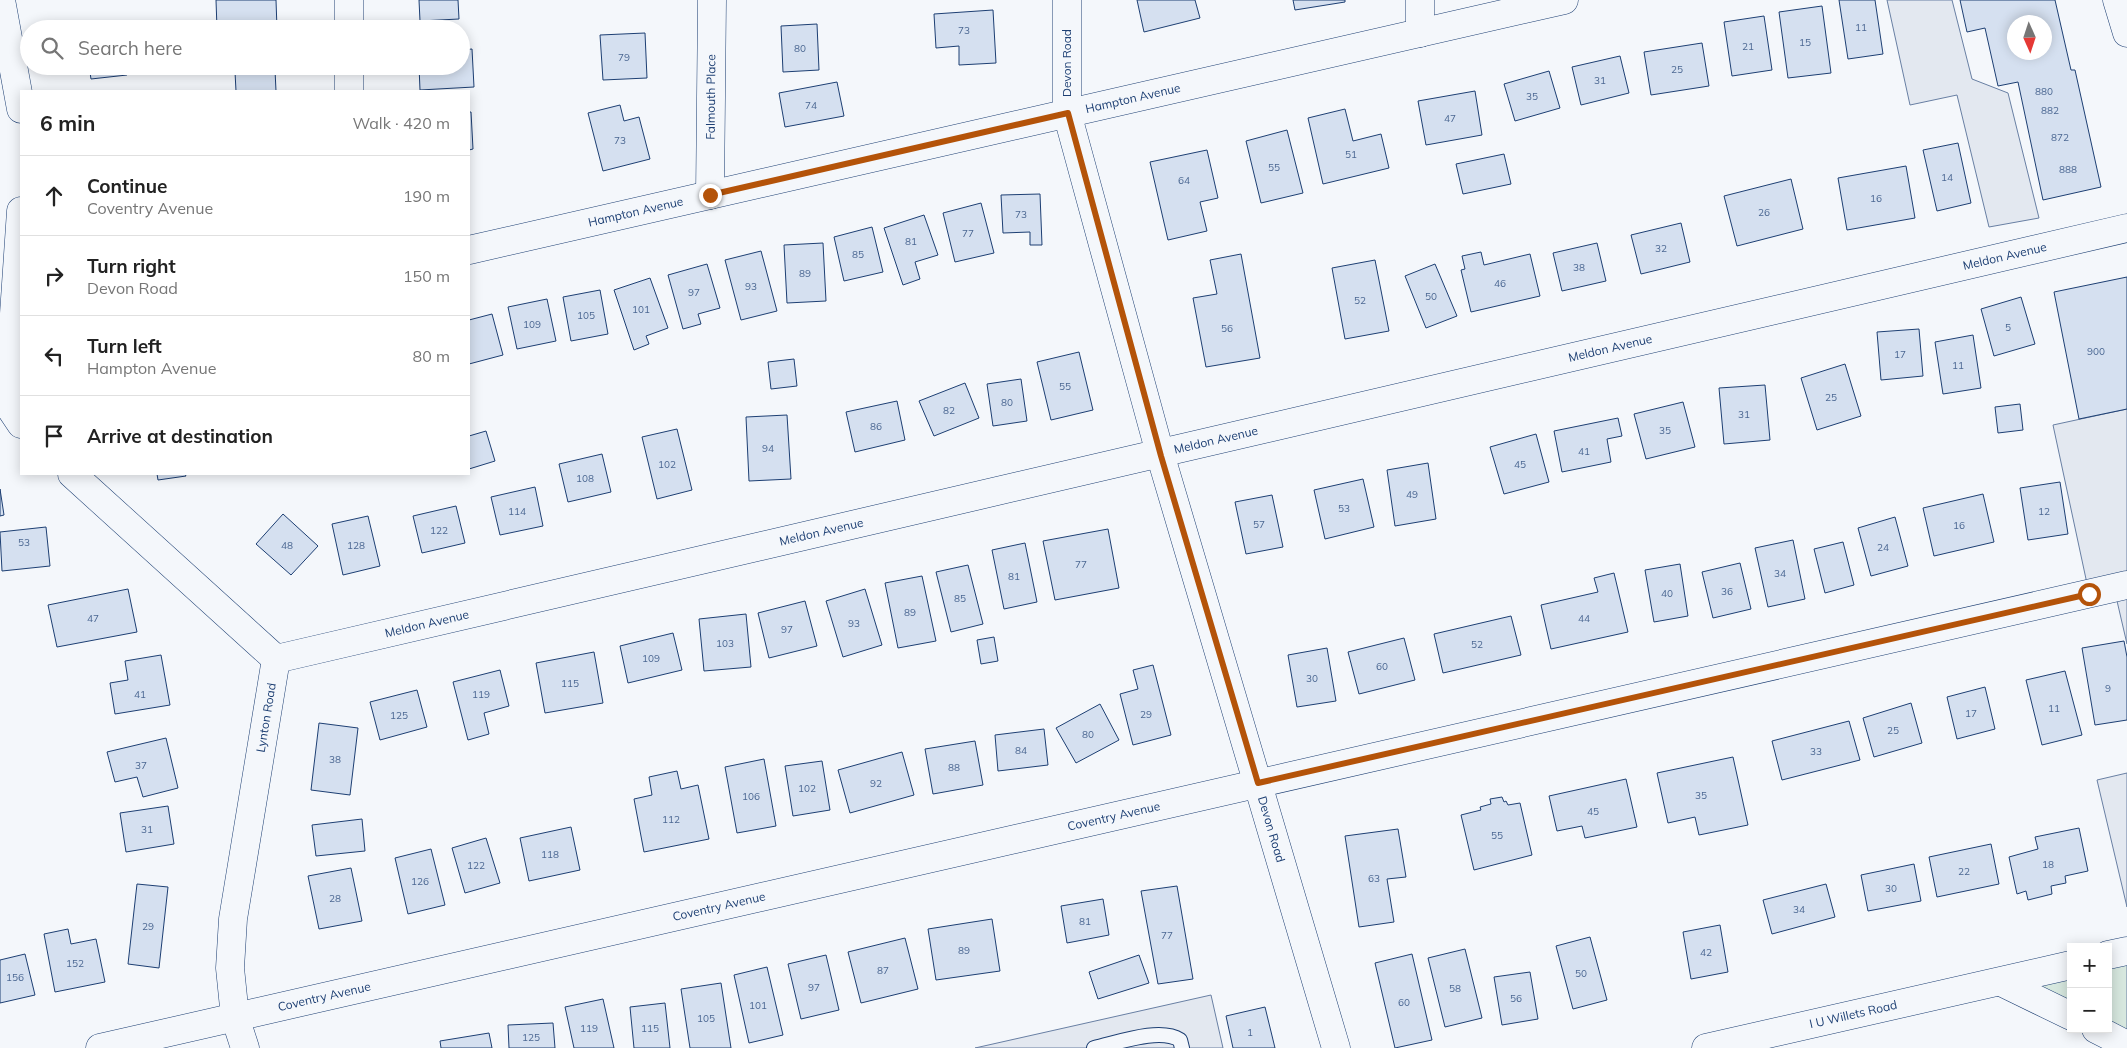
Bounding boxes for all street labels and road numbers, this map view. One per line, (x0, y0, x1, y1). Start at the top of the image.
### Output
street label: Devon Road (1059, 29, 1074, 97)
street label: Falmouth Place (703, 54, 718, 140)
street label: Hampton Avenue (1084, 80, 1182, 116)
street label: Hampton Avenue (587, 193, 685, 230)
street label: Meldon Avenue (1961, 239, 2048, 273)
street label: Meldon Avenue (1567, 331, 1654, 365)
street label: Meldon Avenue (1172, 423, 1259, 457)
street label: Meldon Avenue (778, 514, 865, 549)
street label: Meldon Avenue (383, 606, 470, 640)
street label: Lynton Road (253, 682, 279, 753)
street label: Devon Road (1255, 794, 1289, 864)
street label: Coventry Avenue (1066, 798, 1162, 834)
street label: Coventry Avenue (671, 888, 767, 924)
street label: Coventry Avenue (276, 978, 372, 1014)
street label: I U Willets Road (1808, 997, 1898, 1031)

